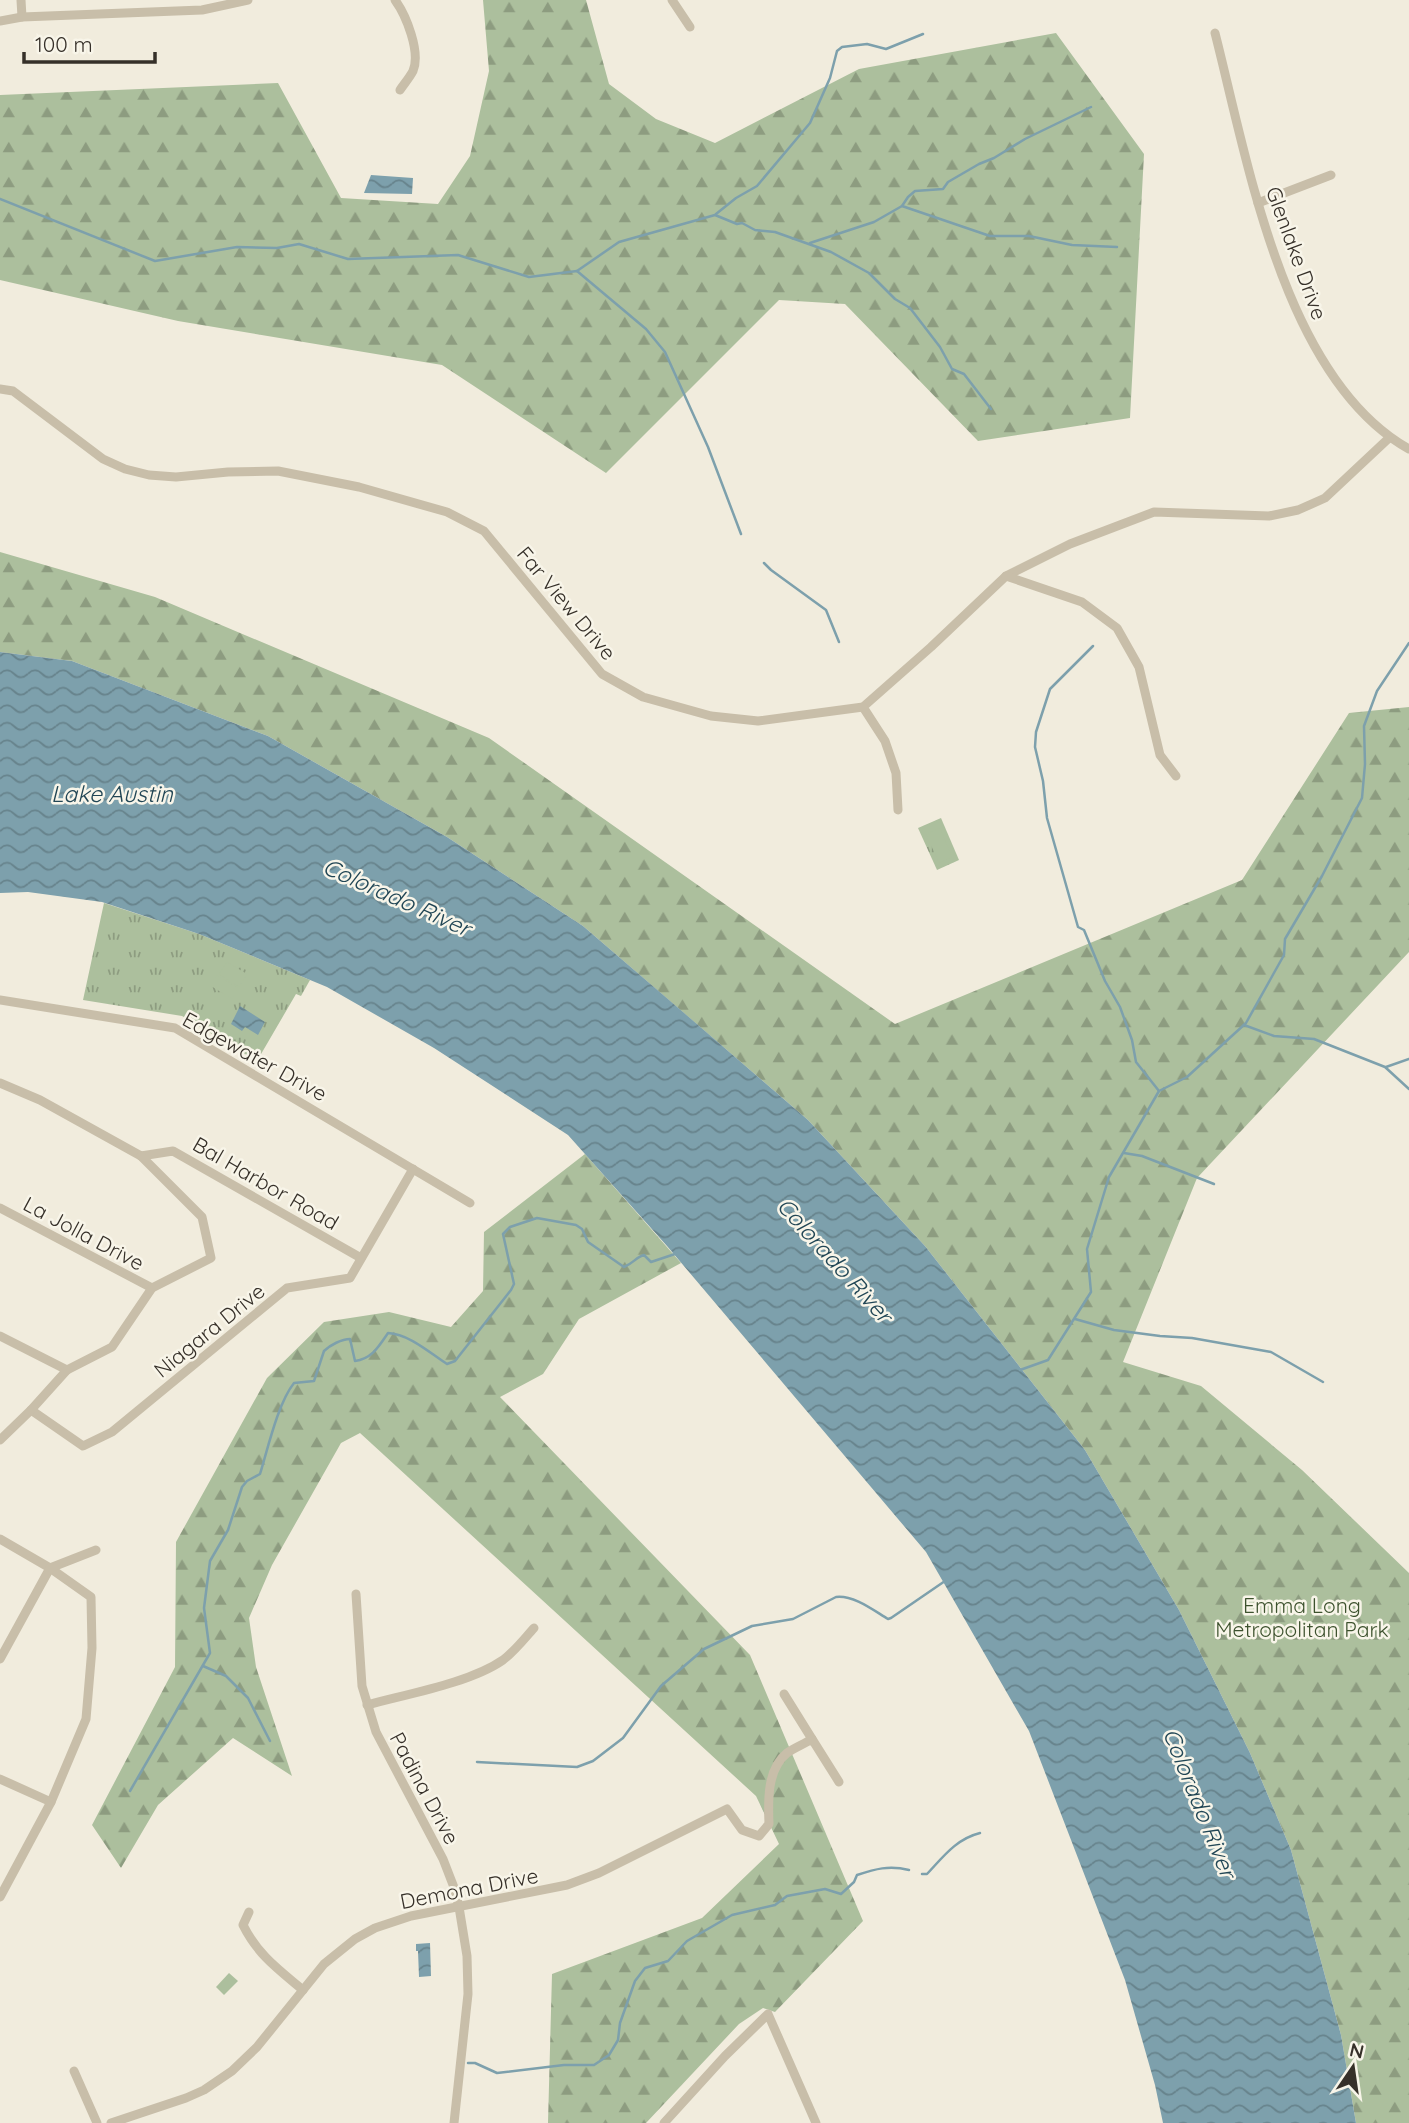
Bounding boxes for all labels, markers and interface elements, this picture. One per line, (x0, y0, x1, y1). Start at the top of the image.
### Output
scale bar (24, 21, 156, 65)
text: 100 m (35, 31, 93, 57)
street label: Glenlake Drive (1261, 183, 1333, 323)
street label: Far View Drive (512, 541, 622, 665)
water label: Lake Austin (51, 779, 174, 808)
water label: Colorado River (319, 851, 478, 944)
street label: Edgewater Drive (178, 1006, 332, 1106)
street label: Bal Harbor Road (188, 1131, 344, 1235)
street label: La Jolla Drive (19, 1190, 149, 1276)
water label: Colorado River (771, 1191, 901, 1331)
street label: Niagara Drive (148, 1277, 270, 1383)
park label: Emma Long Metropolitan Park (1215, 1592, 1389, 1642)
water label: Colorado River (1157, 1724, 1244, 1885)
street label: Padina Drive (385, 1727, 465, 1849)
street label: Demona Drive (398, 1862, 540, 1914)
north arrow (1318, 2032, 1388, 2102)
text: N (1347, 2037, 1366, 2064)

